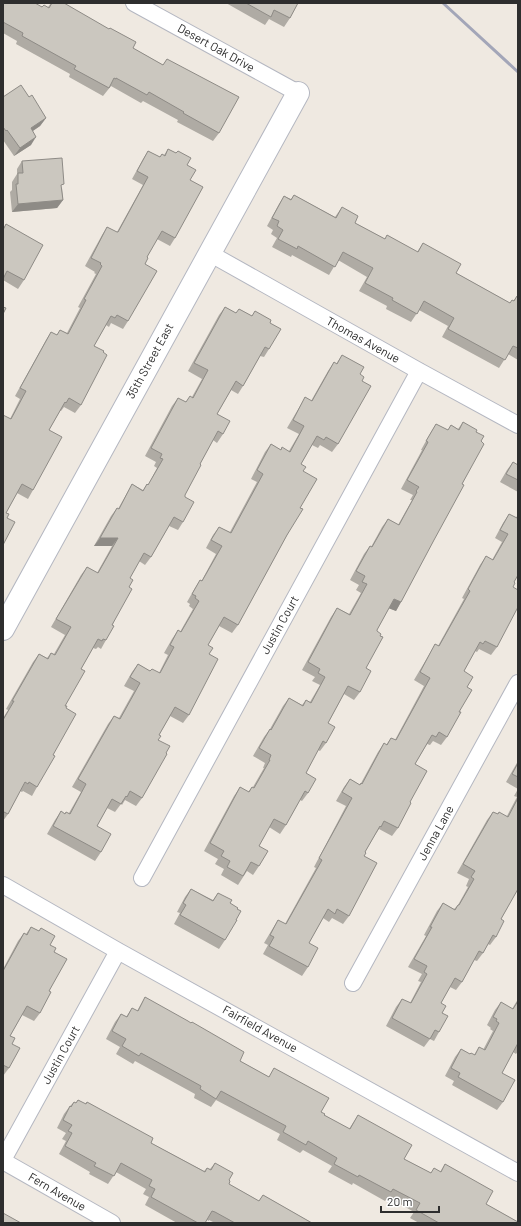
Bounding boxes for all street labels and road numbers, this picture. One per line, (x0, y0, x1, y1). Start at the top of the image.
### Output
street label: Desert Oak Drive (176, 20, 257, 74)
street label: Thomas Avenue (324, 313, 403, 365)
street label: 35th Street East (123, 320, 176, 401)
street label: Justin Court (257, 593, 301, 656)
street label: Jenna Lane (414, 803, 456, 862)
street label: Fairfield Avenue (221, 1002, 300, 1055)
street label: Justin Court (38, 1023, 82, 1086)
street label: Fern Avenue (26, 1169, 89, 1213)

